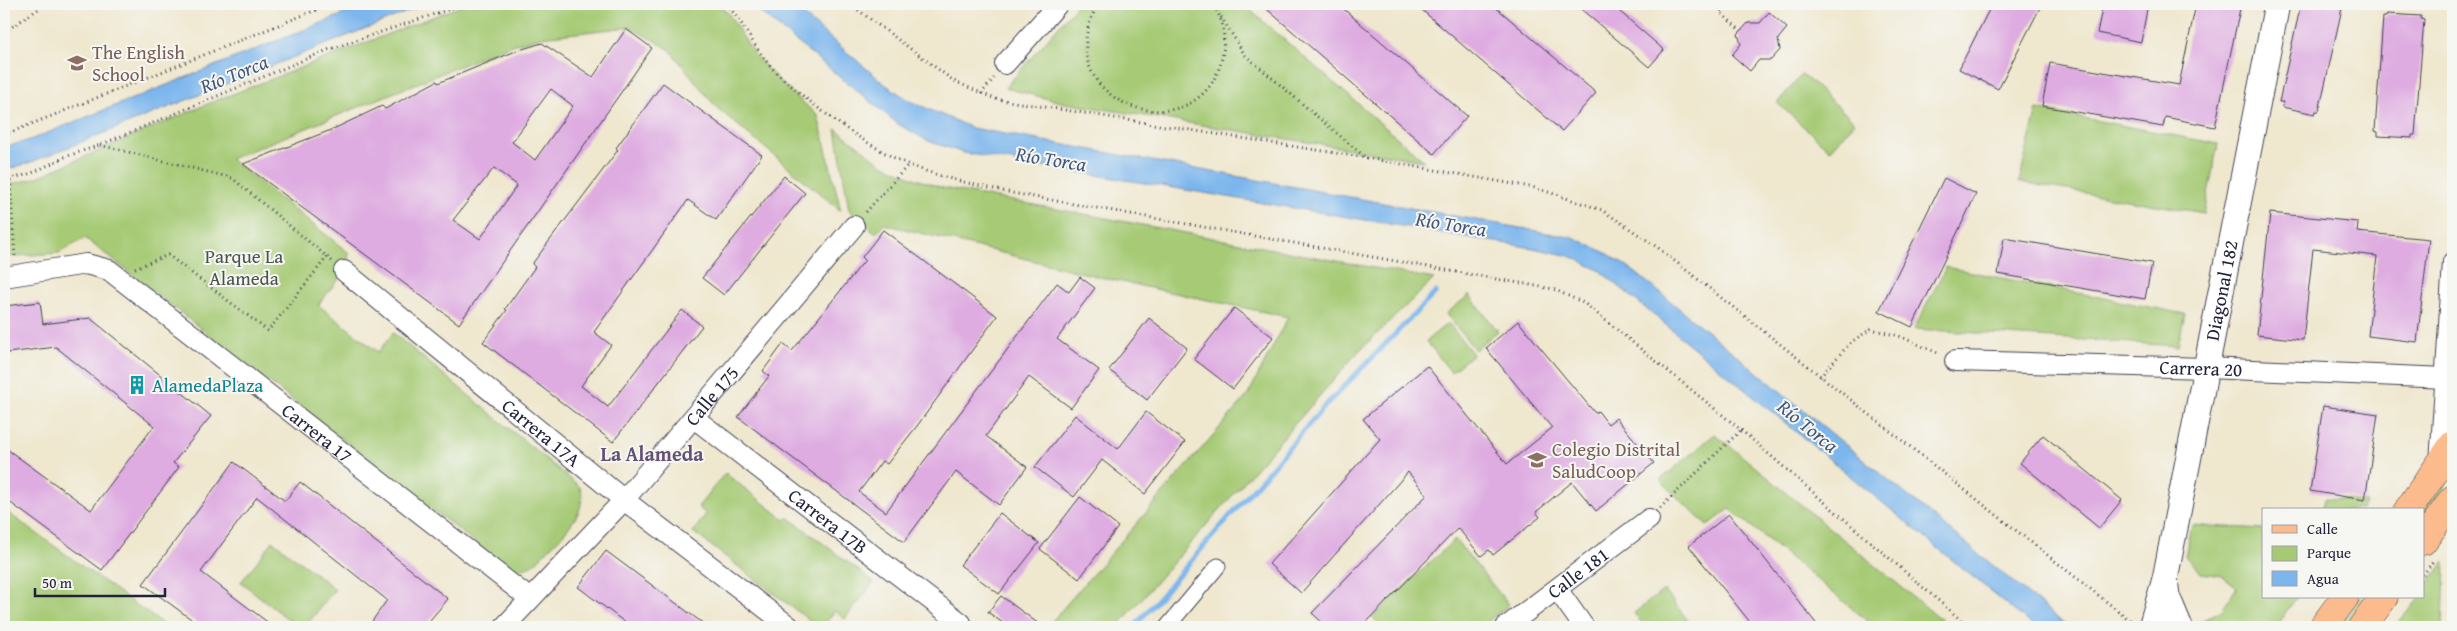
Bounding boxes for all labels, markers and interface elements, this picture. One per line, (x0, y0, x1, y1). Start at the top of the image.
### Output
place label: The English School (92, 38, 185, 88)
water label: Río Torca (194, 46, 273, 101)
school or university icon: The English School (66, 52, 88, 74)
water label: Río Torca (1013, 138, 1089, 179)
water label: Río Torca (1413, 203, 1489, 244)
street label: Diagonal 182 (2198, 238, 2245, 343)
park label: Parque La Alameda (205, 242, 283, 292)
street label: Carrera 20 (2159, 353, 2243, 383)
street label: Calle 175 (678, 360, 745, 432)
place label: AlamedaPlaza (152, 371, 263, 399)
building icon: AlamedaPlaza (126, 374, 148, 396)
water label: Río Torca (1771, 391, 1846, 460)
street label: Carrera 17A (496, 392, 587, 473)
street label: Carrera 17 (276, 396, 358, 469)
place label: Colegio Distrital SaludCoop (1552, 435, 1680, 485)
district label: La Alameda (601, 439, 704, 468)
school or university icon: Colegio Distrital SaludCoop (1526, 449, 1548, 471)
street label: Carrera 17B (782, 481, 874, 561)
legend (2262, 508, 2424, 598)
text: Calle (2307, 518, 2338, 539)
street label: Calle 181 (1541, 540, 1614, 605)
text: Parque (2307, 542, 2351, 563)
scale bar (35, 566, 165, 598)
text: Agua (2307, 568, 2339, 589)
text: 50 m (42, 572, 73, 593)

